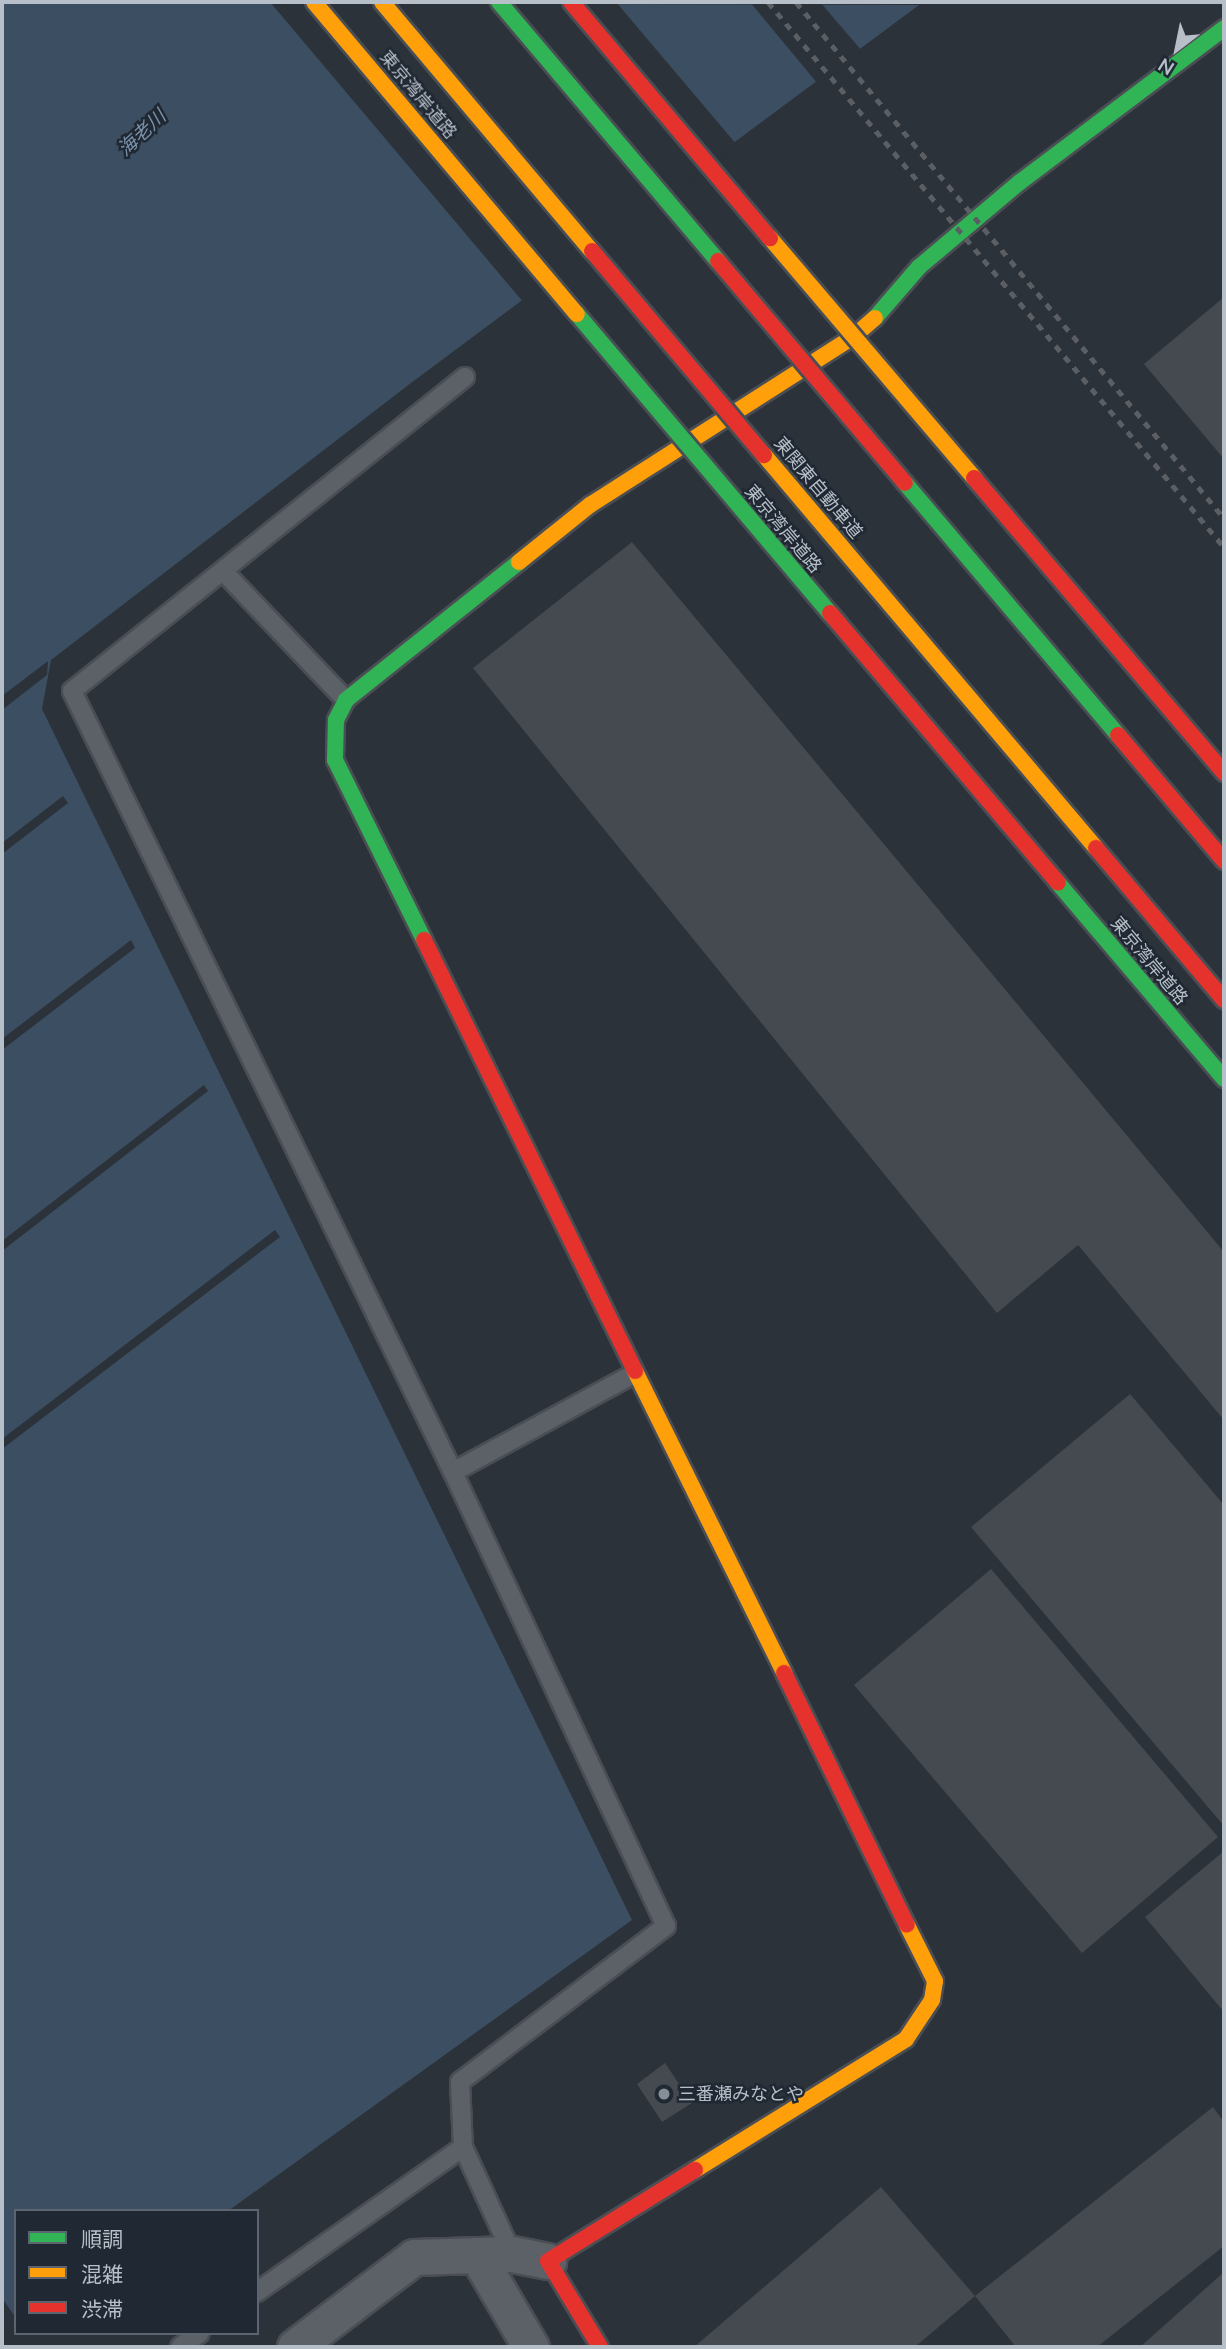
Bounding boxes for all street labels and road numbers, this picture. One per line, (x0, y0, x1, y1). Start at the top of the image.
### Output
street label: 東京湾岸道路 (375, 47, 461, 143)
street label: 東関東自動車道 (769, 433, 867, 543)
street label: 東京湾岸道路 (740, 481, 826, 577)
street label: 東京湾岸道路 (1106, 913, 1192, 1009)

